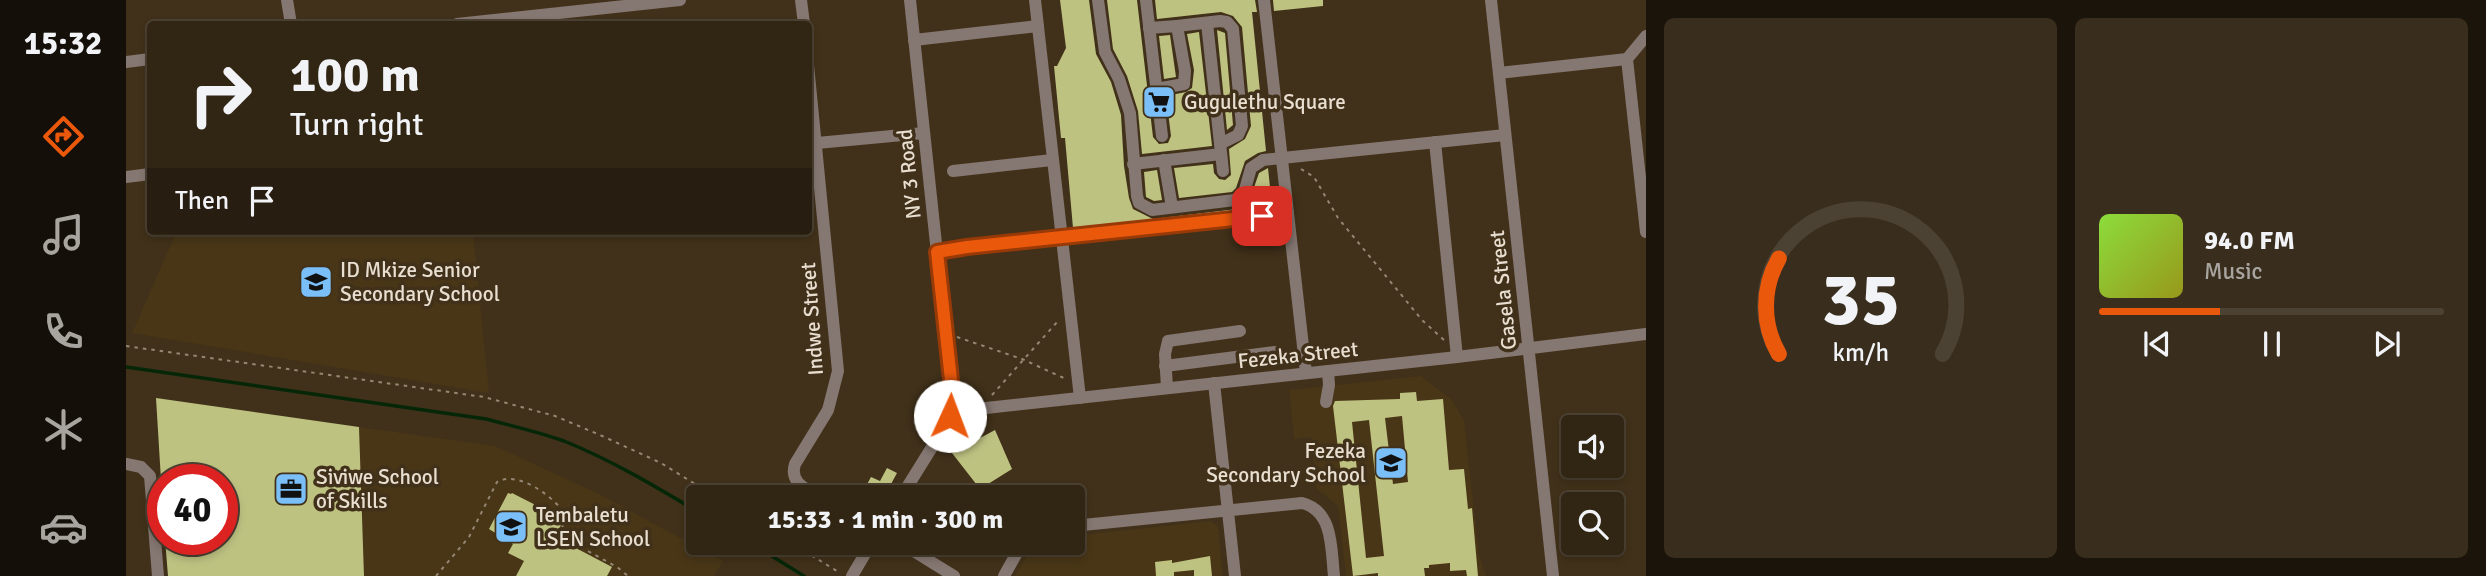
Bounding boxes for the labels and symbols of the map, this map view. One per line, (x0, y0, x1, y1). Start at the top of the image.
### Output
supermarket icon: Gugulethu Square (1140, 83, 1178, 121)
place label: Gugulethu Square (1184, 89, 1346, 115)
street label: NY 3 Road (891, 128, 927, 220)
pin (1232, 186, 1292, 246)
street label: Gasela Street (1484, 229, 1522, 351)
place label: ID Mkize Senior Secondary School (340, 257, 500, 307)
street label: Indwe Street (795, 261, 829, 377)
school or university icon: ID Mkize Senior Secondary School (297, 263, 335, 301)
street label: Fezeka Street (1236, 336, 1360, 374)
position arrow (913, 379, 987, 453)
place label: Fezeka Secondary School (1206, 438, 1366, 488)
school or university icon: Fezeka Secondary School (1372, 444, 1410, 482)
speed limit sign: 40 (147, 464, 238, 555)
place label: Siviwe School of Skills (316, 464, 439, 514)
office icon: Siviwe School of Skills (272, 470, 310, 508)
place label: Tembaletu LSEN School (536, 502, 650, 552)
school or university icon: Tembaletu LSEN School (492, 508, 530, 546)

